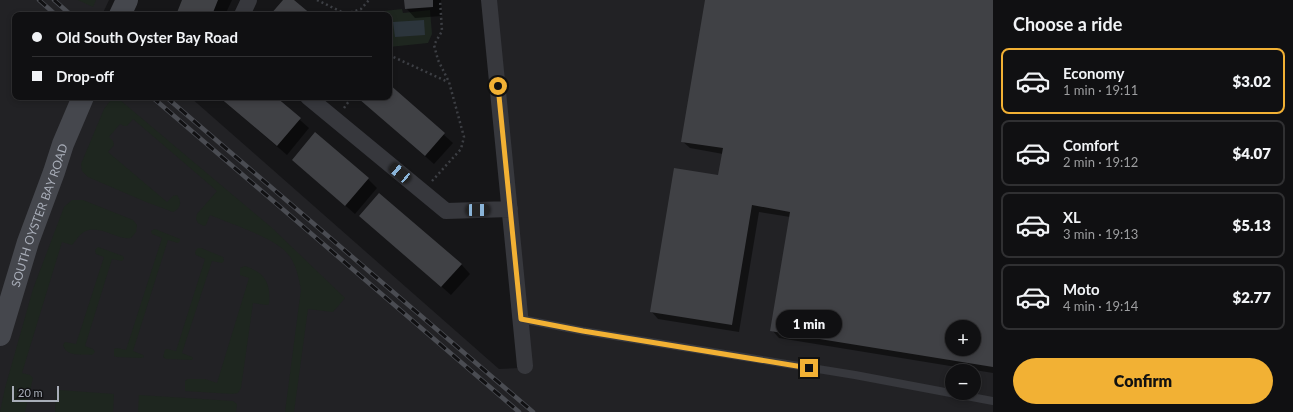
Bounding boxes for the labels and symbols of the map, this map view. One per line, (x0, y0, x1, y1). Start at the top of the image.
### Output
route start (489, 77, 507, 95)
street label: SOUTH OYSTER BAY ROAD (7, 141, 70, 289)
car (387, 161, 413, 185)
car (466, 204, 490, 216)
callout: 1 min (776, 310, 842, 338)
route end (800, 359, 818, 377)
scale bar (12, 384, 59, 403)

